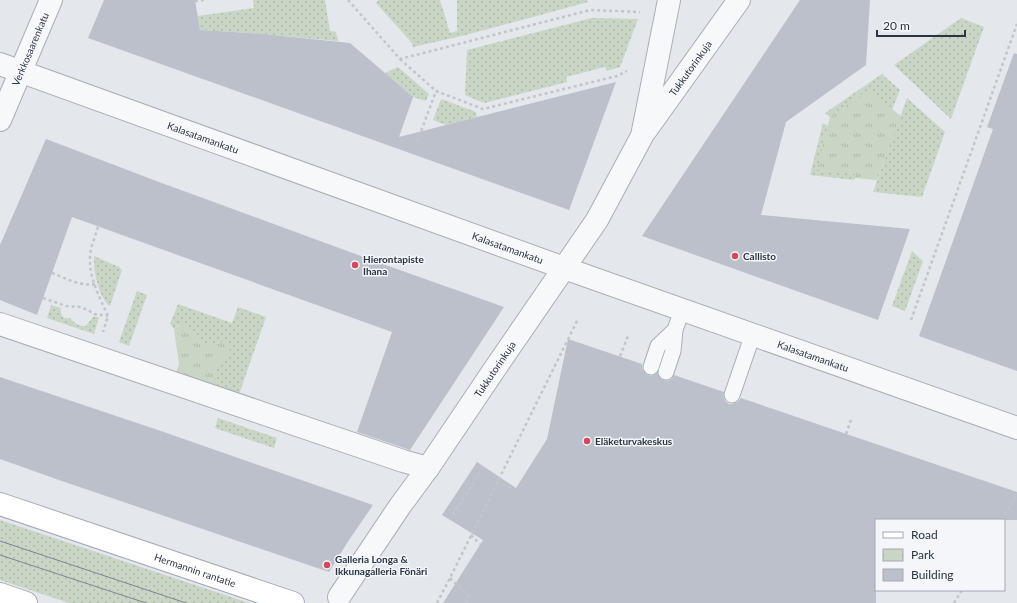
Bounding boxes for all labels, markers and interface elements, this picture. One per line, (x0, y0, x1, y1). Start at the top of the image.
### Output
street label: Verkkosaarenkatu (9, 11, 51, 88)
scale bar (877, 12, 965, 38)
text: 20 m (883, 18, 910, 33)
street label: Tukkutorinkuja (666, 38, 714, 98)
street label: Kalasatamankatu (166, 119, 240, 156)
street label: Kalasatamankatu (471, 229, 545, 266)
place label: Callisto (743, 250, 776, 262)
marker: Callisto (730, 251, 740, 261)
place label: Hierontapiste Ihana (363, 253, 425, 277)
marker: Hierontapiste Ihana (350, 260, 360, 270)
street label: Kalasatamankatu (776, 338, 850, 374)
street label: Tukkutorinkuja (471, 339, 518, 399)
place label: Eläketurvakeskus (595, 435, 673, 447)
marker: Eläketurvakeskus (582, 436, 592, 446)
legend (875, 519, 1005, 591)
text: Road (911, 527, 938, 542)
text: Park (911, 547, 935, 562)
street label: Hermannin rantatie (153, 551, 238, 589)
place label: Galleria Longa & Ikkunagalleria Fönäri (335, 553, 428, 577)
marker: Galleria Longa & Ikkunagalleria Fönäri (322, 560, 332, 570)
text: Building (911, 567, 954, 582)

